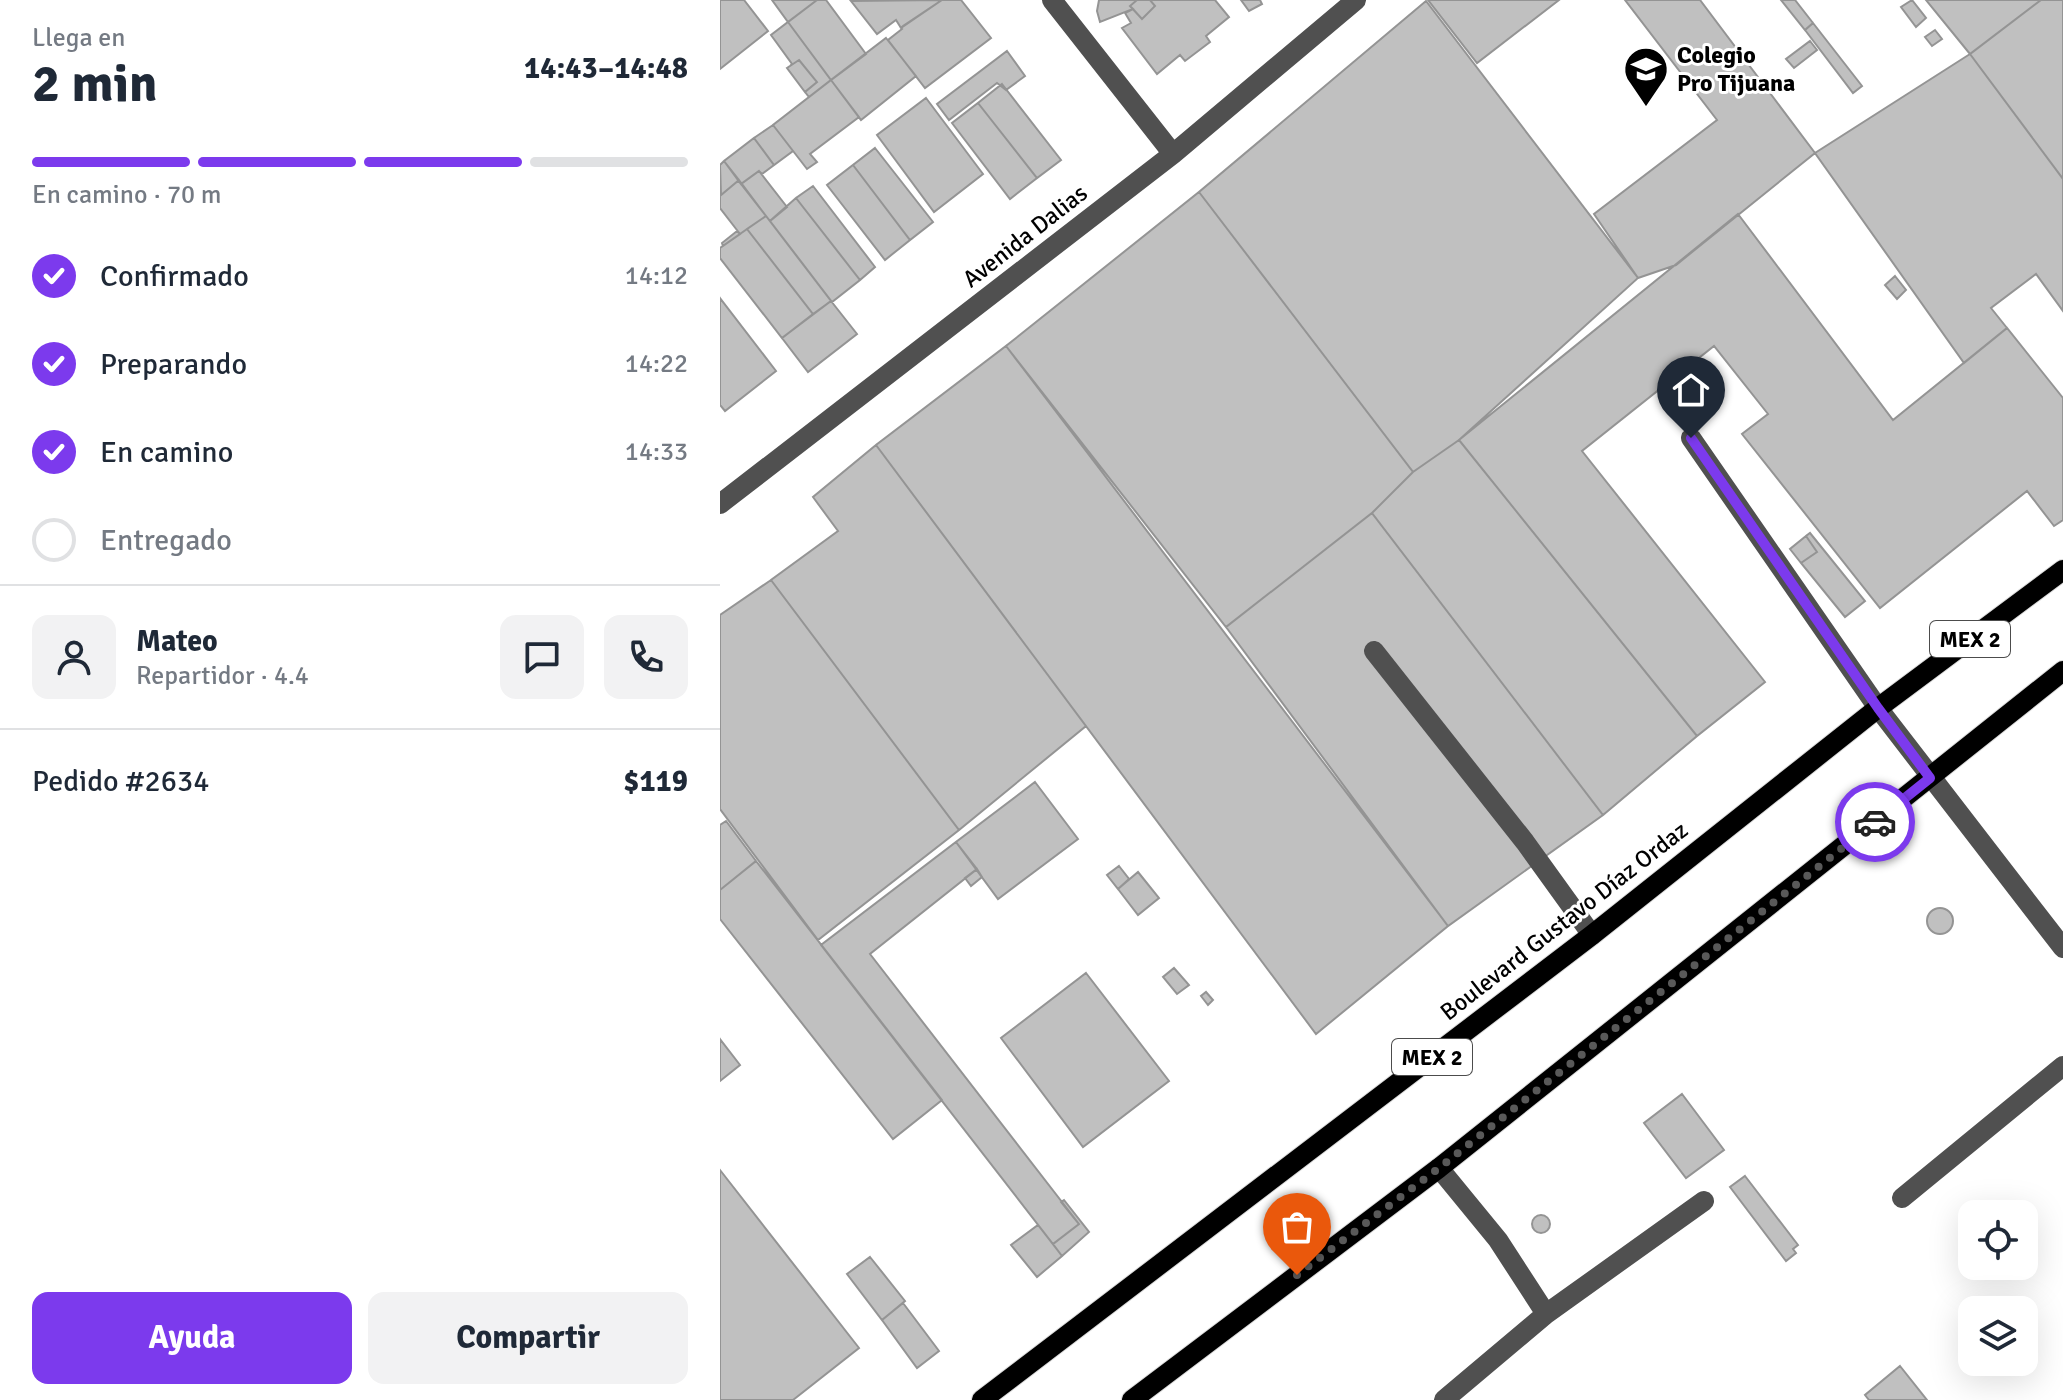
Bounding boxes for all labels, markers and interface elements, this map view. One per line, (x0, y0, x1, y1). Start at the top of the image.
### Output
text: Llega en (32, 22, 126, 54)
place label: Colegio Pro Tijuana (1677, 40, 1795, 98)
school or university icon: Colegio Pro Tijuana (1622, 45, 1670, 108)
text: 14:43–14:48 (524, 50, 688, 87)
text: 2 min (32, 52, 158, 116)
street label: Avenida Dalias (957, 178, 1093, 294)
text: En camino · 70 m (32, 179, 221, 211)
icon: check (32, 254, 76, 298)
text: Confirmado (100, 258, 249, 295)
text: 14:12 (625, 260, 688, 292)
icon: check (32, 342, 76, 386)
text: Preparando (100, 346, 247, 383)
text: 14:22 (625, 348, 688, 380)
pin (1657, 356, 1725, 438)
icon: home (1669, 368, 1713, 412)
icon: check (32, 430, 76, 474)
text: En camino (100, 434, 233, 471)
text: 14:33 (625, 436, 688, 468)
text: Entregado (100, 522, 232, 559)
button: person (32, 615, 116, 699)
button: chat (500, 615, 584, 699)
button: phone (604, 615, 688, 699)
road number: MEX 2 (1930, 621, 2010, 657)
text: Mateo (136, 623, 218, 660)
text: Repartidor · 4.4 (136, 660, 309, 692)
text: Pedido #2634 (32, 763, 209, 800)
text: $119 (623, 763, 688, 800)
courier (1835, 782, 1915, 862)
icon: car (1853, 800, 1897, 844)
street label: Boulevard Gustavo Díaz Ordaz (1434, 815, 1694, 1027)
road number: MEX 2 (1392, 1039, 1472, 1075)
pin (1263, 1193, 1331, 1275)
map controls (1958, 1200, 2038, 1376)
button: locate (1958, 1200, 2038, 1280)
icon: bag (1275, 1205, 1319, 1249)
button: Ayuda (32, 1292, 352, 1384)
button: Compartir (368, 1292, 688, 1384)
button: layers (1958, 1296, 2038, 1376)

